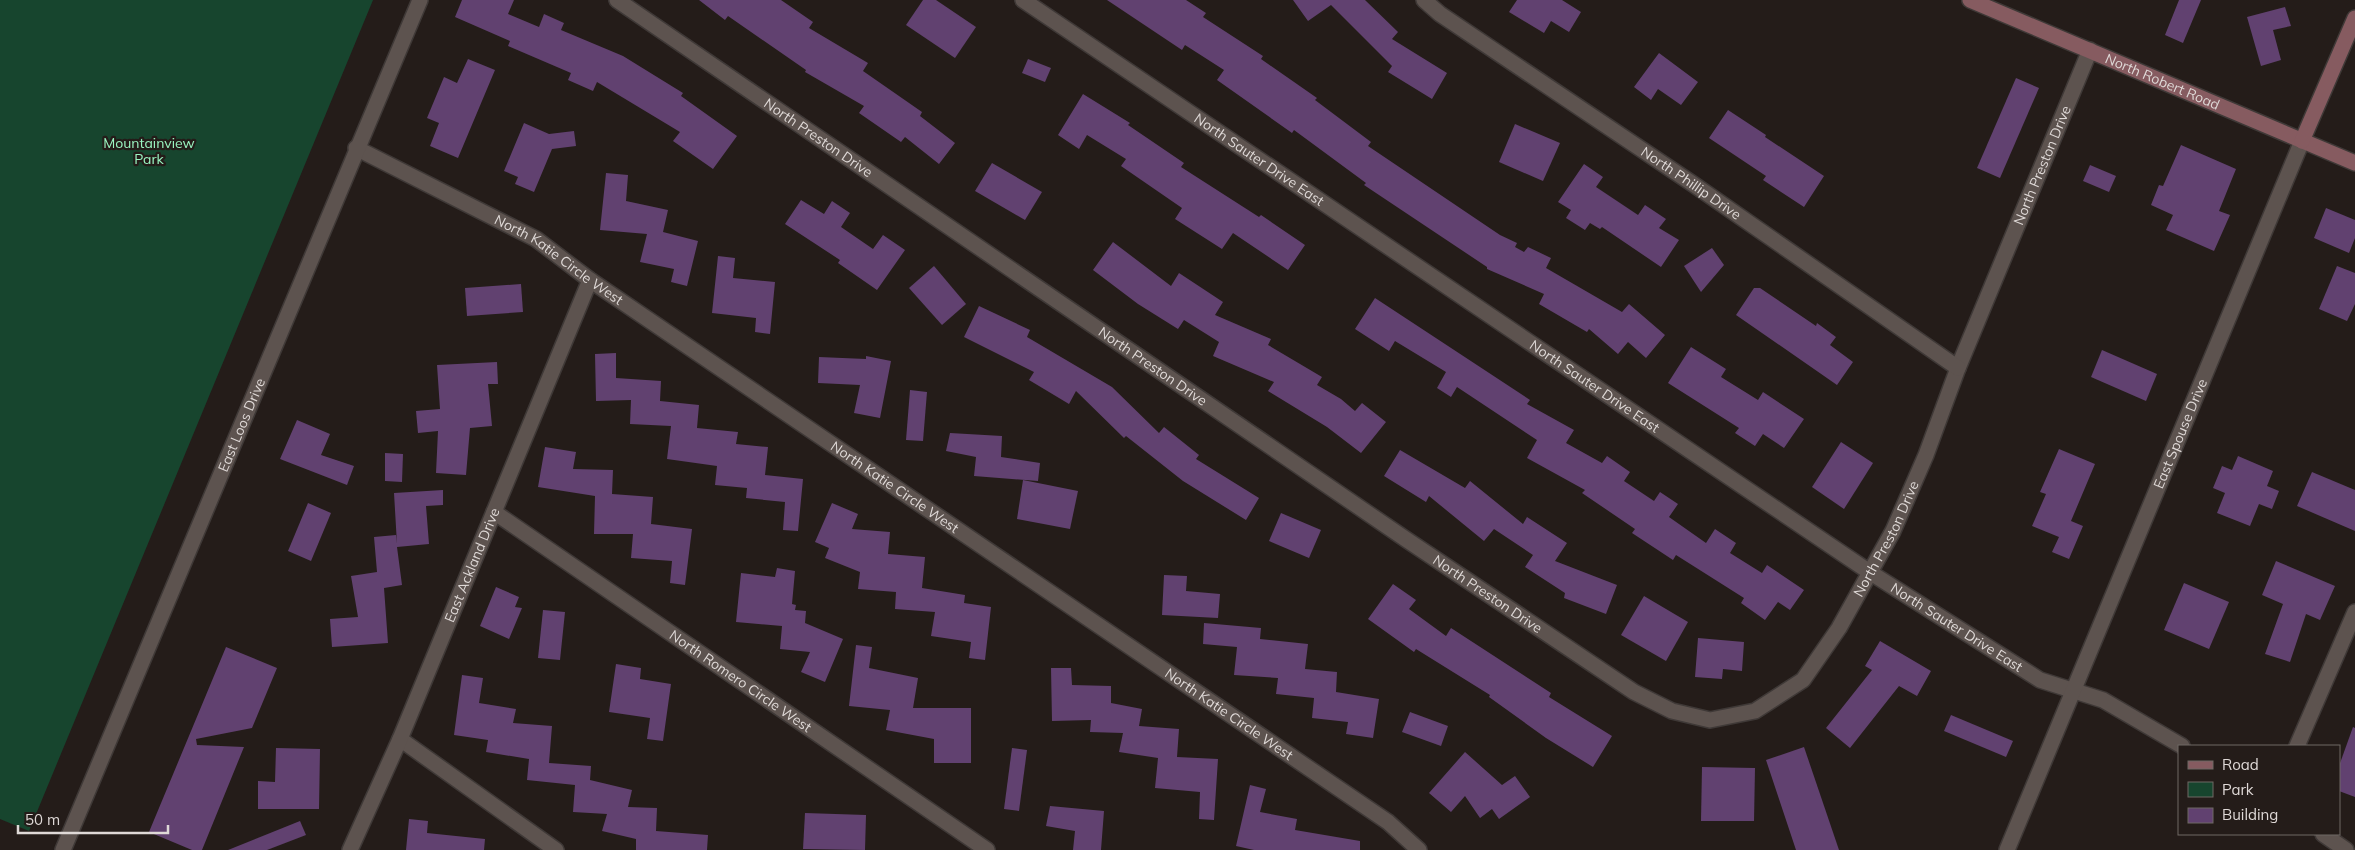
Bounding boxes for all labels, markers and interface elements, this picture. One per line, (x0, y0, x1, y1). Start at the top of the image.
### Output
street label: North Robert Road (2102, 49, 2222, 114)
street label: North Preston Drive (761, 94, 876, 181)
street label: North Preston Drive (2009, 103, 2075, 228)
street label: North Sauter Drive East (1191, 109, 1328, 210)
park label: Mountainview Park (103, 134, 195, 168)
street label: North Phillip Drive (1638, 143, 1745, 224)
street label: North Katie Circle West (492, 211, 627, 309)
street label: North Preston Drive (1095, 323, 1211, 410)
street label: North Sauter Drive East (1526, 336, 1663, 437)
street label: East Loos Drive (214, 375, 269, 475)
street label: East Spouse Drive (2149, 376, 2211, 491)
street label: North Katie Circle West (827, 437, 963, 537)
street label: North Preston Drive (1849, 478, 1923, 600)
street label: East Ackland Drive (440, 505, 504, 625)
street label: North Preston Drive (1430, 551, 1546, 637)
street label: North Sauter Drive East (1887, 579, 2026, 676)
street label: North Romero Circle West (666, 626, 815, 736)
street label: North Katie Circle West (1161, 664, 1297, 764)
legend (2178, 745, 2340, 835)
text: Road (2222, 755, 2259, 774)
text: Park (2222, 780, 2254, 799)
scale bar (18, 802, 168, 834)
text: Building (2222, 805, 2278, 824)
text: 50 m (25, 810, 60, 829)

